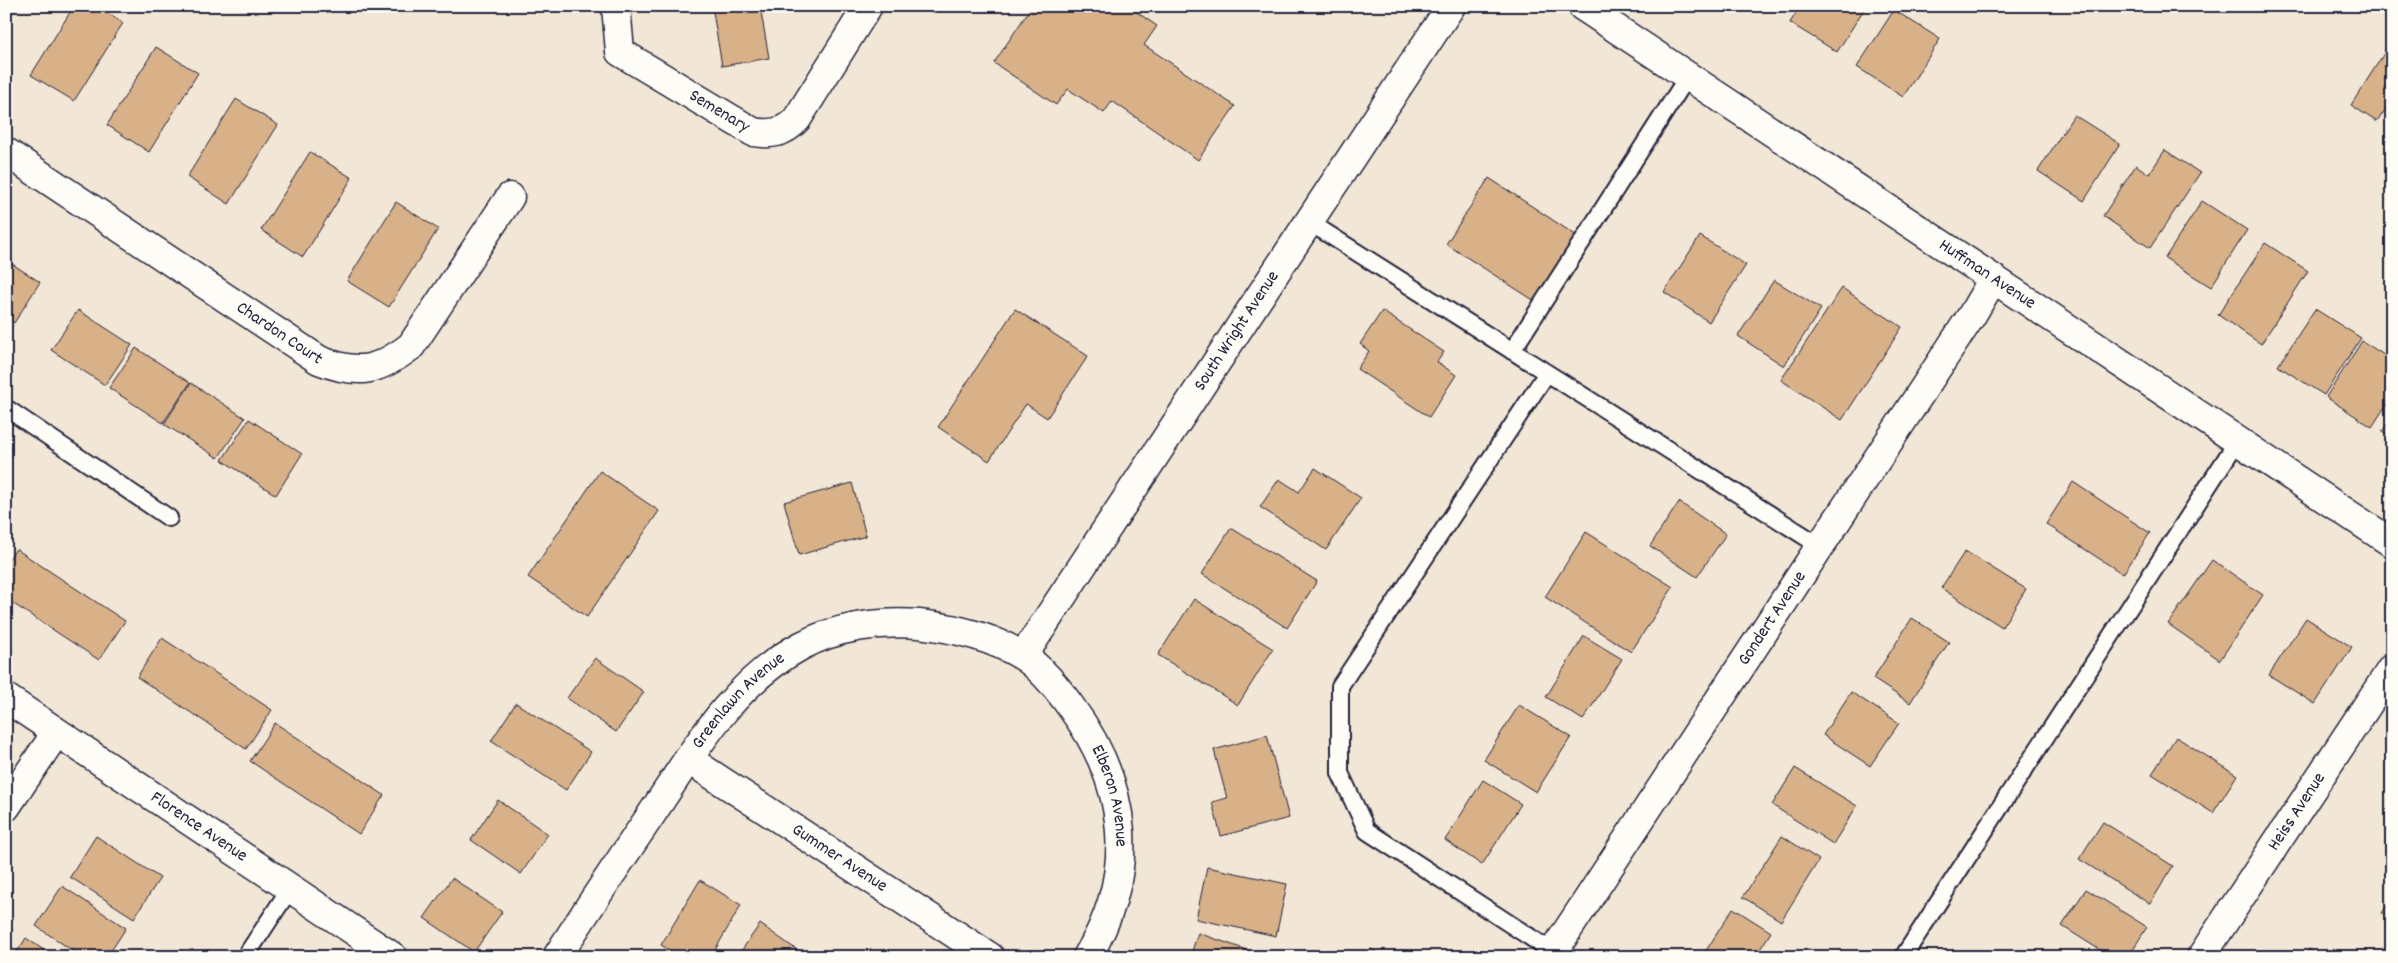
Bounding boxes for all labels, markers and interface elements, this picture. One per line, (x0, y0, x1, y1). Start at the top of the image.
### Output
street label: Semenary (684, 84, 755, 140)
street label: Huffman Avenue (1934, 233, 2041, 316)
street label: South Wright Avenue (1188, 266, 1286, 396)
street label: Chardon Court (231, 296, 328, 372)
street label: Gondert Avenue (1732, 566, 1813, 671)
street label: Greenlawn Avenue (686, 646, 790, 754)
street label: Elberon Avenue (1084, 741, 1133, 847)
street label: Heiss Avenue (2262, 768, 2332, 856)
street label: Florence Avenue (145, 786, 252, 869)
street label: Gummer Avenue (787, 818, 892, 899)

